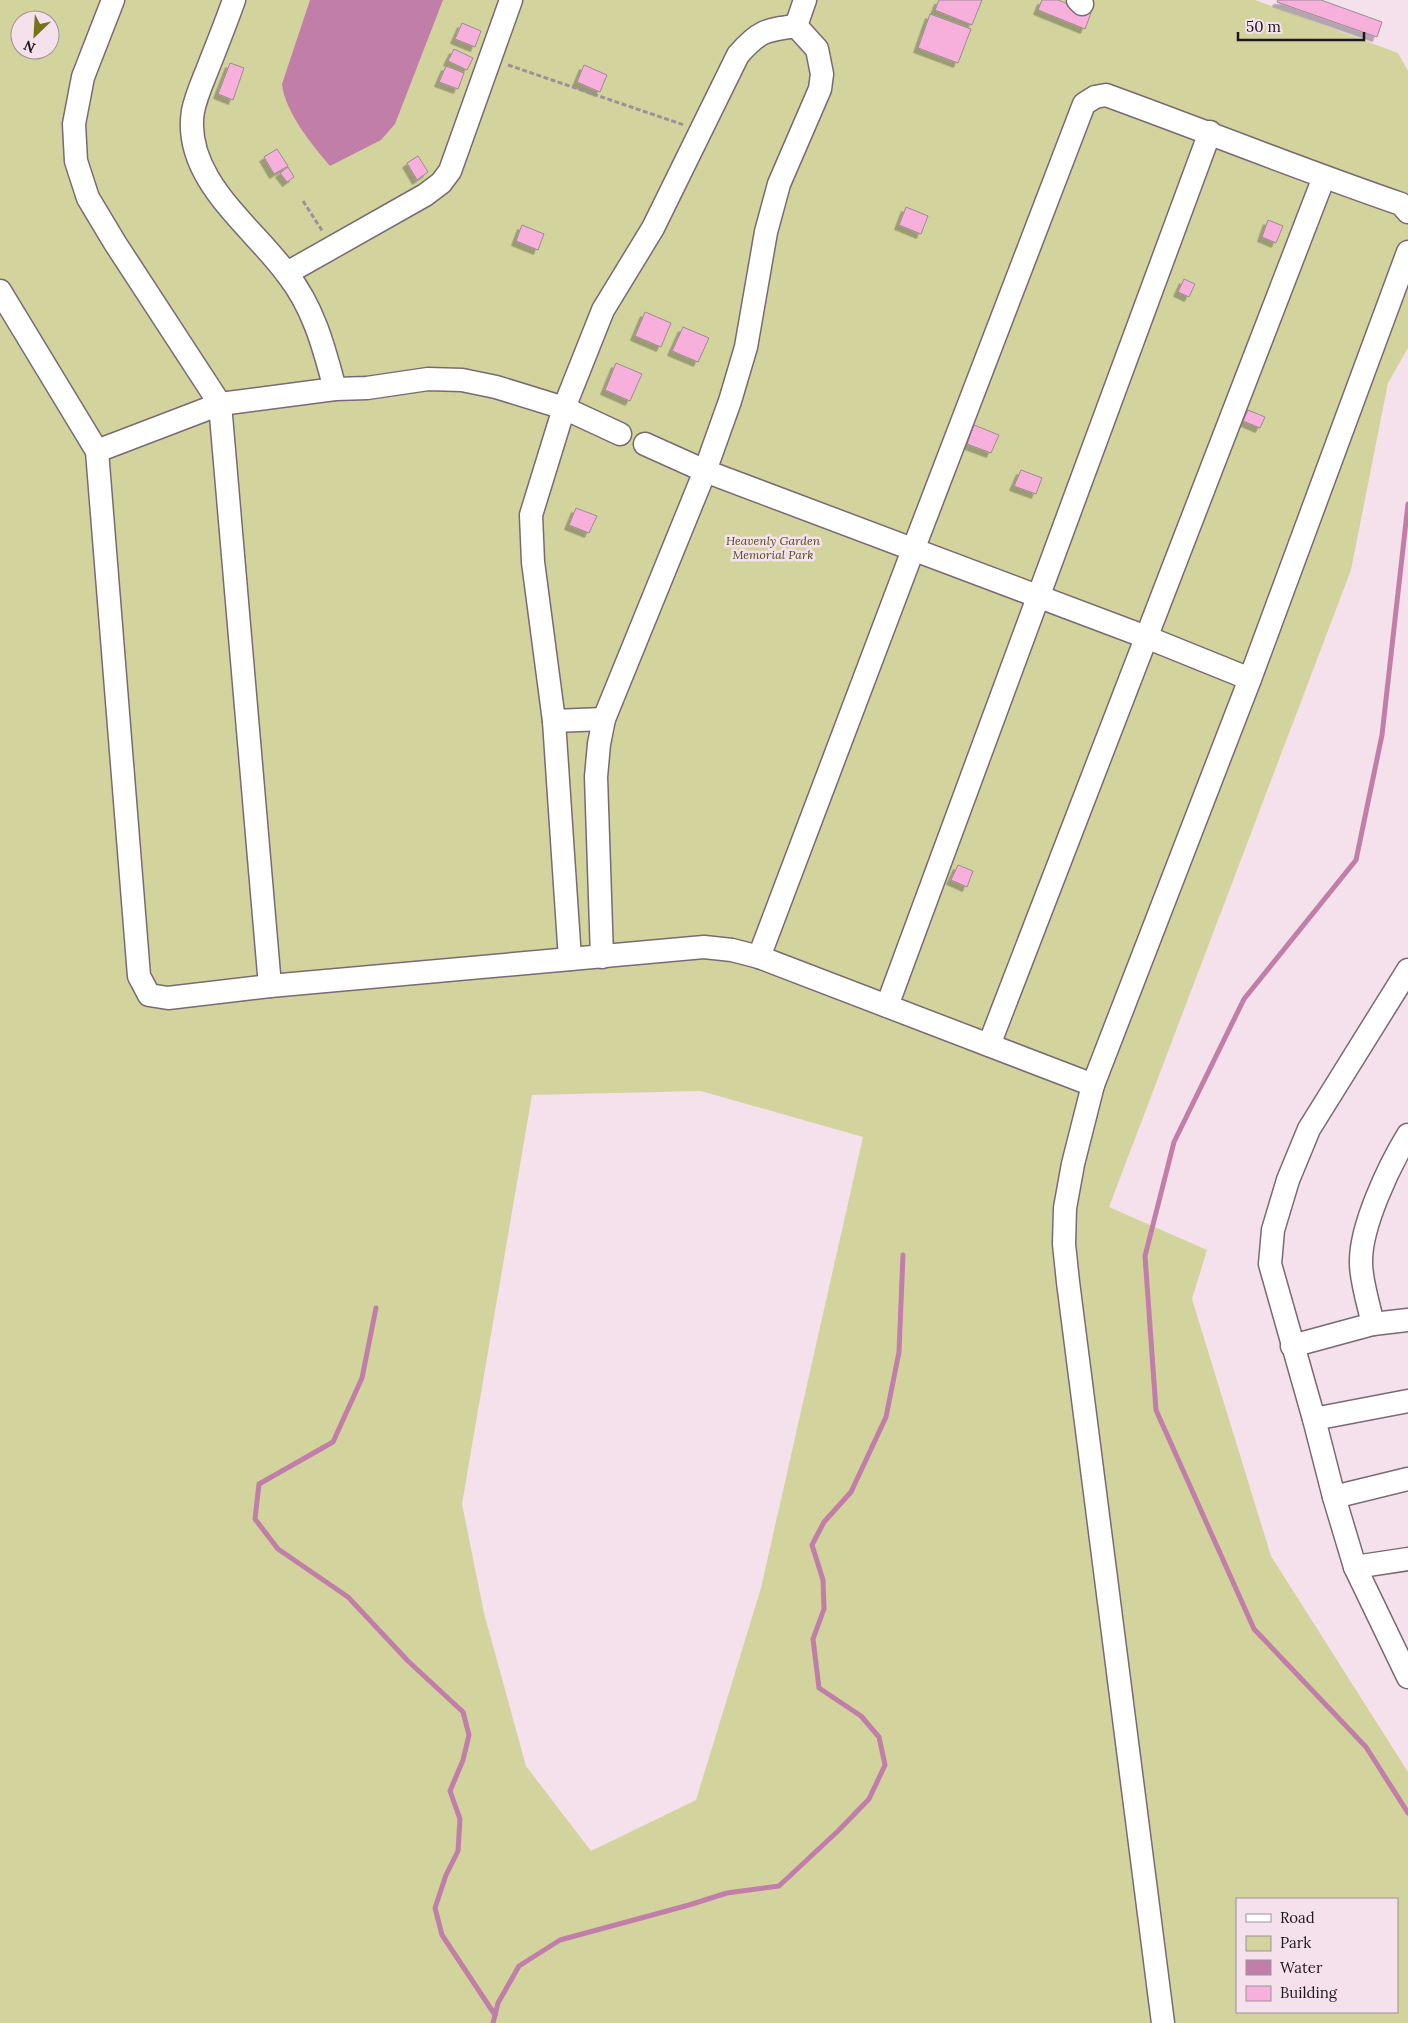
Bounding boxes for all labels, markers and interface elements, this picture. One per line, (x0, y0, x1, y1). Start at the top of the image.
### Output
north arrow (10, 10, 60, 60)
scale bar (1238, 10, 1364, 42)
text: 50 m (1246, 17, 1281, 36)
text: N (21, 36, 38, 57)
park label: Heavenly Garden Memorial Park (726, 533, 821, 562)
legend (1236, 1898, 1398, 2013)
text: Road (1280, 1908, 1315, 1927)
text: Park (1280, 1933, 1311, 1952)
text: Water (1280, 1958, 1323, 1977)
text: Building (1280, 1983, 1338, 2002)

